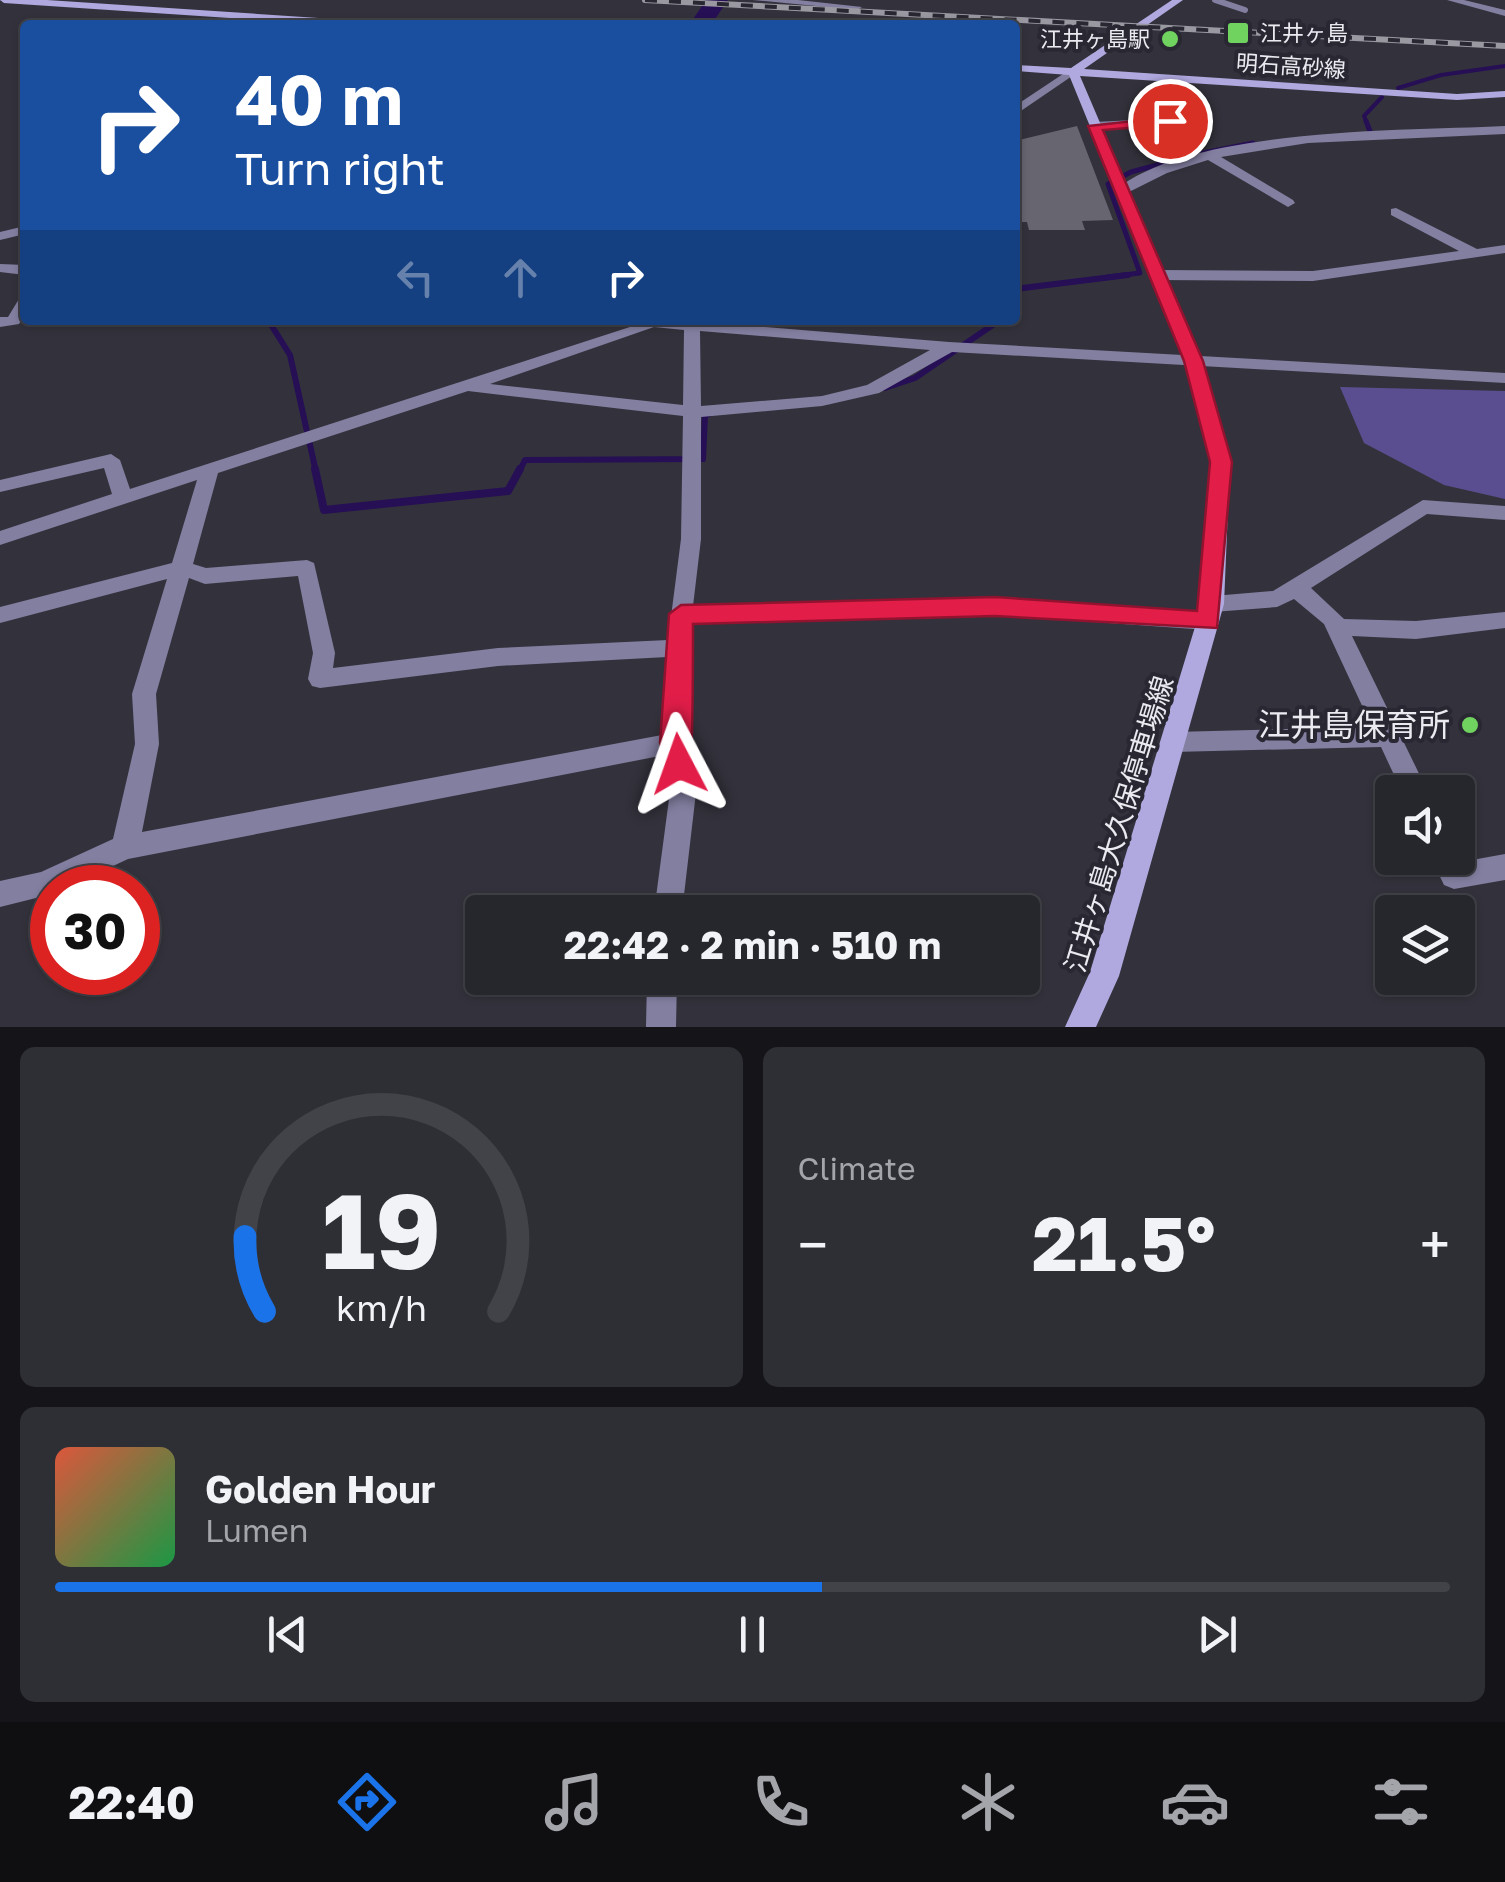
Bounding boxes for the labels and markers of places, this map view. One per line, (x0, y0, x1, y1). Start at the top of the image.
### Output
place label: 江井ヶ島 (1260, 19, 1348, 46)
marker: 江井ヶ島 (1225, 20, 1251, 46)
place label: 江井ヶ島駅 (1040, 25, 1150, 52)
marker: 江井ヶ島駅 (1159, 28, 1181, 50)
pin (1128, 79, 1213, 164)
place label: 江井島保育所 (1258, 705, 1450, 743)
marker: 江井島保育所 (1459, 714, 1481, 736)

